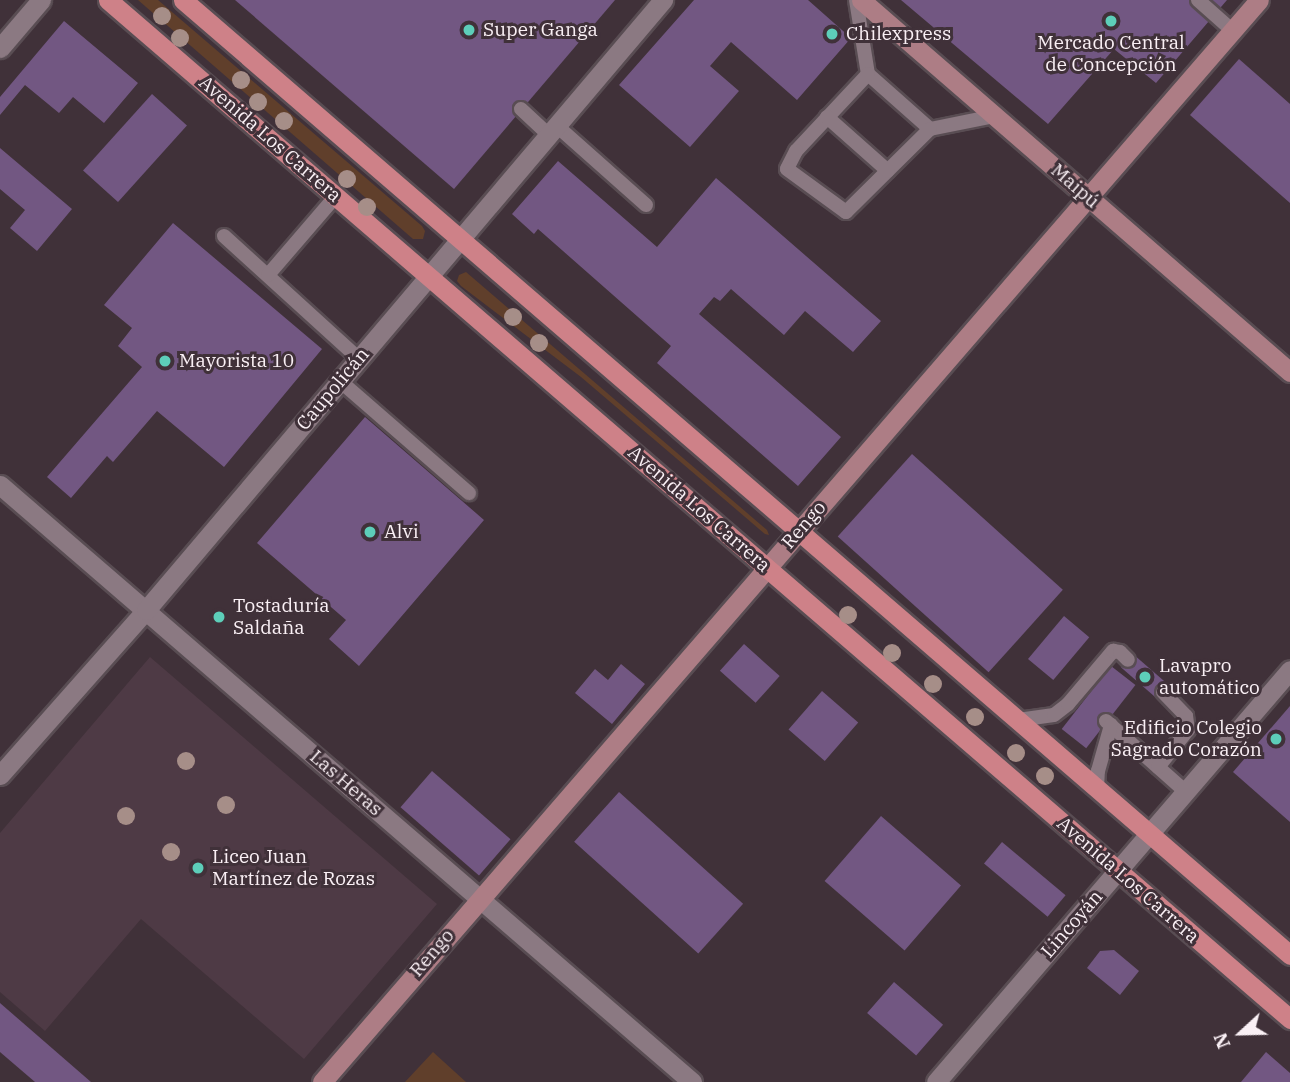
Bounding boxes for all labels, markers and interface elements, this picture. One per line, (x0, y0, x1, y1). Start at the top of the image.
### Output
marker: Mercado Central de Concepción (1103, 13, 1119, 29)
place label: Super Ganga (483, 19, 598, 41)
marker: Super Ganga (461, 22, 477, 38)
place label: Chilexpress (846, 23, 951, 45)
marker: Chilexpress (824, 26, 840, 42)
place label: Mercado Central de Concepción (1037, 32, 1185, 76)
street label: Avenida Los Carrera (194, 71, 346, 207)
street label: Maipú (1046, 159, 1104, 213)
street label: Caupolicán (292, 343, 374, 435)
place label: Mayorista 10 (179, 350, 294, 372)
marker: Mayorista 10 (157, 353, 173, 369)
street label: Avenida Los Carrera (623, 441, 775, 577)
street label: Rengo (777, 496, 831, 554)
place label: Alvi (384, 521, 419, 543)
marker: Alvi (362, 524, 378, 540)
place label: Tostaduría Saldaña (233, 595, 330, 639)
marker: Tostaduría Saldaña (211, 609, 227, 625)
place label: Lavapro automático (1159, 655, 1260, 699)
marker: Lavapro automático (1137, 669, 1153, 685)
place label: Edificio Colegio Sagrado Corazón (1111, 717, 1262, 761)
marker: Edificio Colegio Sagrado Corazón (1268, 731, 1284, 747)
street label: Las Heras (305, 745, 387, 821)
street label: Avenida Los Carrera (1052, 812, 1204, 948)
place label: Liceo Juan Martínez de Rozas (212, 846, 375, 890)
marker: Liceo Juan Martínez de Rozas (190, 860, 206, 876)
street label: Lincoyán (1036, 886, 1108, 962)
street label: Rengo (405, 924, 459, 982)
north arrow (1206, 998, 1276, 1068)
text: N (1208, 1029, 1235, 1052)

